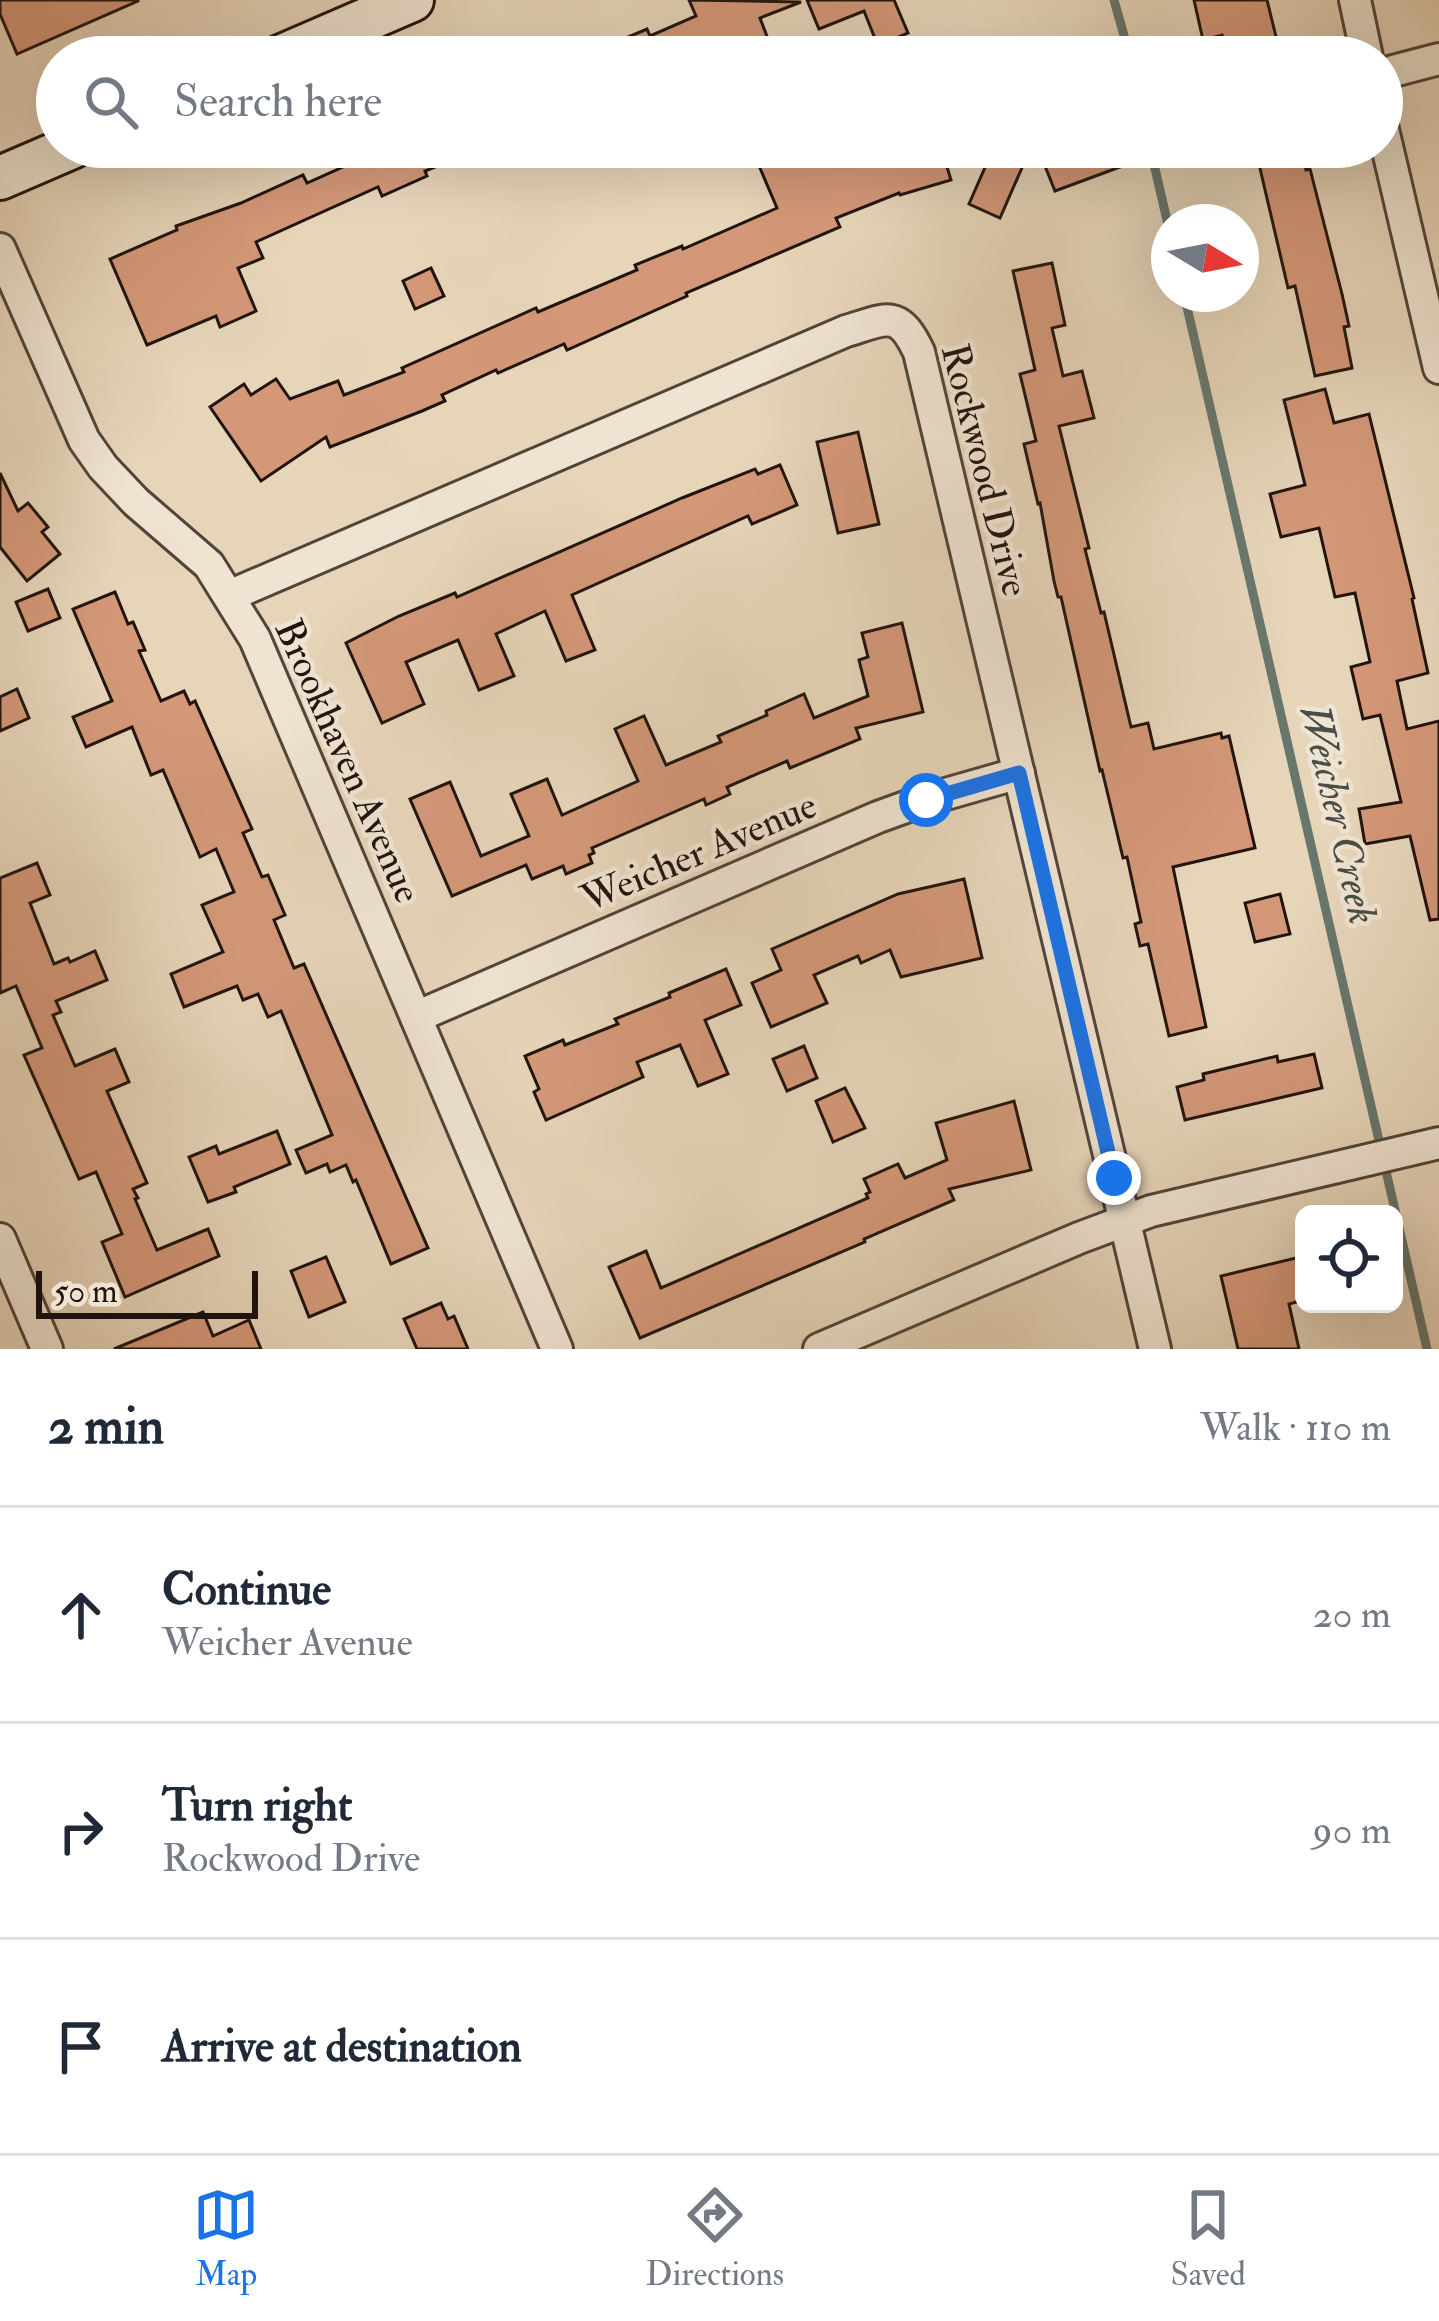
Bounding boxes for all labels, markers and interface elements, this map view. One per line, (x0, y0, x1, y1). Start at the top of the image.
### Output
search box (36, 36, 1403, 168)
icon: search (78, 69, 144, 135)
text: Search here (174, 74, 382, 130)
north arrow (1151, 204, 1259, 312)
street label: Rockwood Drive (930, 339, 1040, 601)
street label: Brookhaven Avenue (263, 611, 433, 911)
water label: Weicher Creek (1287, 699, 1389, 929)
route start (899, 773, 953, 827)
street label: Weicher Avenue (573, 780, 824, 924)
route end (1087, 1151, 1141, 1205)
map controls (1295, 1205, 1403, 1313)
button: locate (1295, 1205, 1403, 1313)
scale bar (36, 1265, 258, 1318)
text: 50 m (54, 1271, 118, 1312)
text: 2 min (48, 1395, 164, 1459)
text: Walk · 110 m (1200, 1403, 1391, 1452)
text: Continue (162, 1562, 331, 1618)
icon: ahead (48, 1582, 114, 1648)
text: 20 m (1313, 1590, 1391, 1639)
text: Weicher Avenue (162, 1618, 413, 1667)
text: Turn right (162, 1778, 352, 1834)
icon: right (48, 1798, 114, 1864)
text: 90 m (1313, 1806, 1391, 1855)
text: Rockwood Drive (162, 1834, 420, 1883)
icon: arrive (48, 2014, 114, 2080)
text: Arrive at destination (162, 2019, 522, 2075)
tab: Map (193, 2182, 259, 2295)
tab: Directions (646, 2182, 784, 2295)
tab: Saved (1170, 2182, 1246, 2295)

